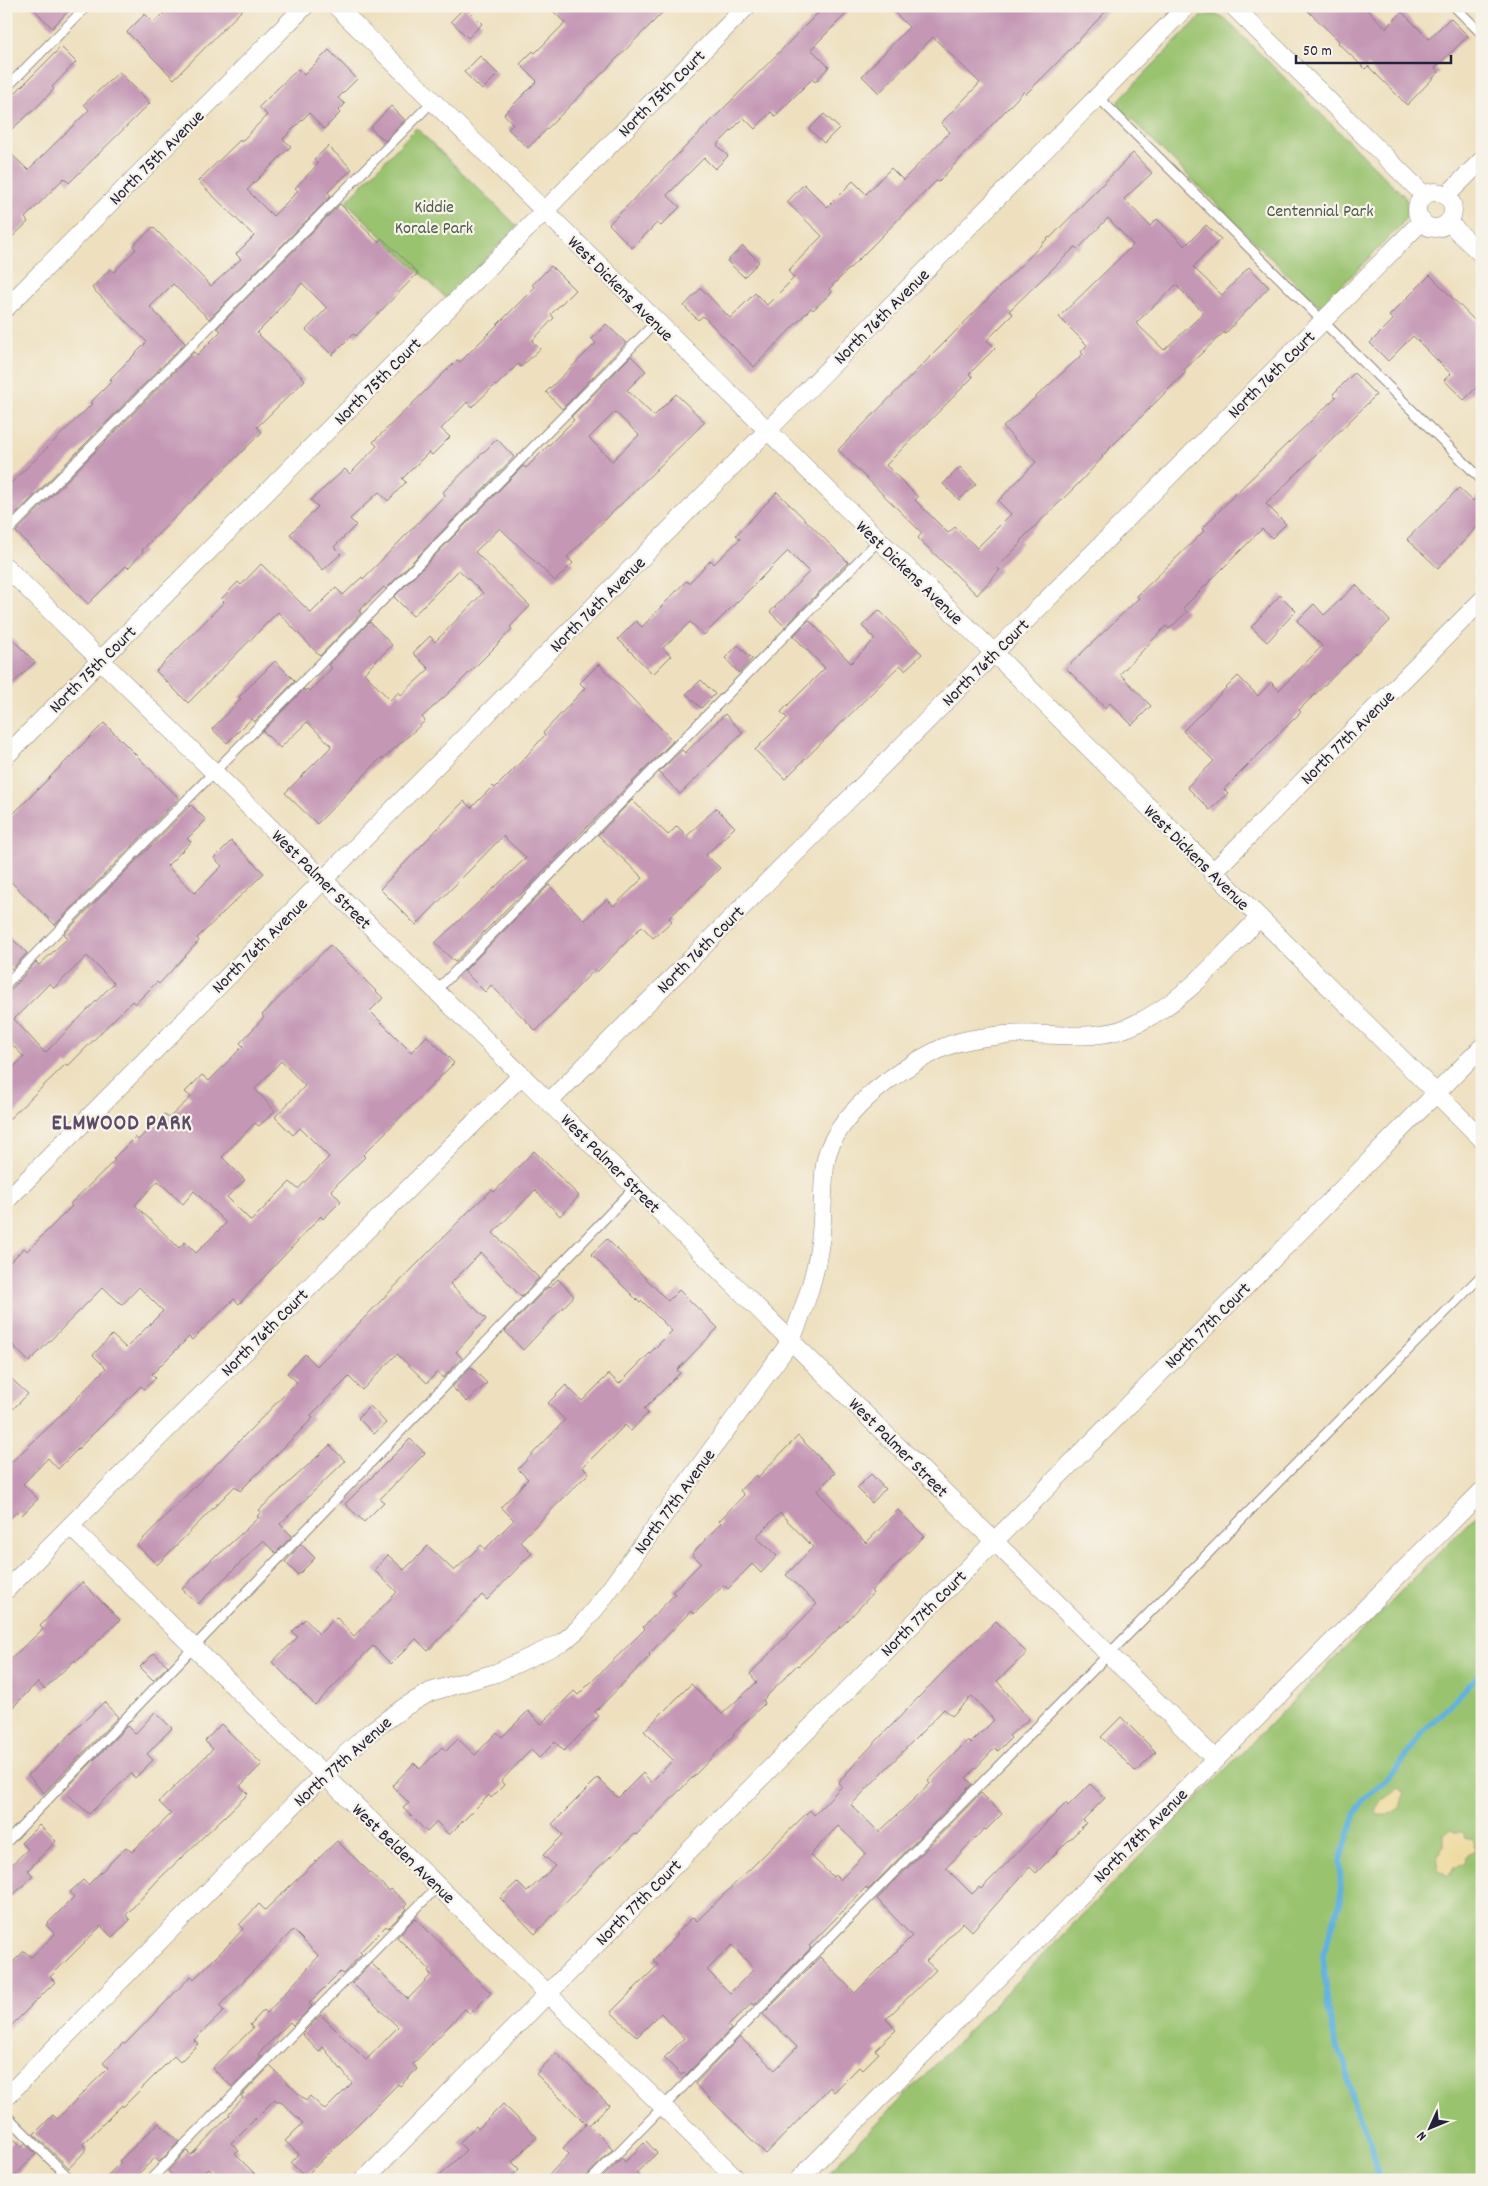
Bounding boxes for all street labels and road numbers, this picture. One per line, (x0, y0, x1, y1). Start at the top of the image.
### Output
street label: North 75th Court (613, 45, 712, 144)
street label: North 75th Avenue (104, 105, 211, 212)
street label: West Dickens Avenue (561, 231, 678, 349)
street label: North 76th Avenue (829, 264, 936, 371)
street label: North 76th Court (1223, 326, 1323, 425)
street label: North 75th Court (329, 333, 428, 432)
street label: West Dickens Avenue (849, 516, 968, 632)
street label: North 76th Avenue (545, 552, 652, 659)
street label: North 76th Court (937, 614, 1037, 713)
street label: North 75th Court (44, 621, 143, 720)
street label: North 77th Avenue (1296, 686, 1402, 792)
street label: West Dickens Avenue (1137, 800, 1254, 918)
street label: West Palmer Street (265, 825, 376, 937)
street label: North 76th Avenue (207, 893, 314, 1000)
street label: North 76th Court (652, 901, 752, 1000)
street label: West Palmer Street (554, 1109, 665, 1221)
street label: North 77th Court (1160, 1278, 1258, 1376)
street label: North 76th Court (216, 1284, 316, 1383)
street label: West Palmer Street (842, 1393, 953, 1505)
street label: North 77th Avenue (629, 1445, 723, 1560)
street label: North 77th Court (876, 1566, 974, 1664)
street label: North 77th Avenue (289, 1712, 398, 1814)
street label: North 78th Avenue (1089, 1784, 1195, 1890)
street label: West Belden Avenue (345, 1799, 460, 1911)
street label: North 77th Court (591, 1855, 689, 1953)

